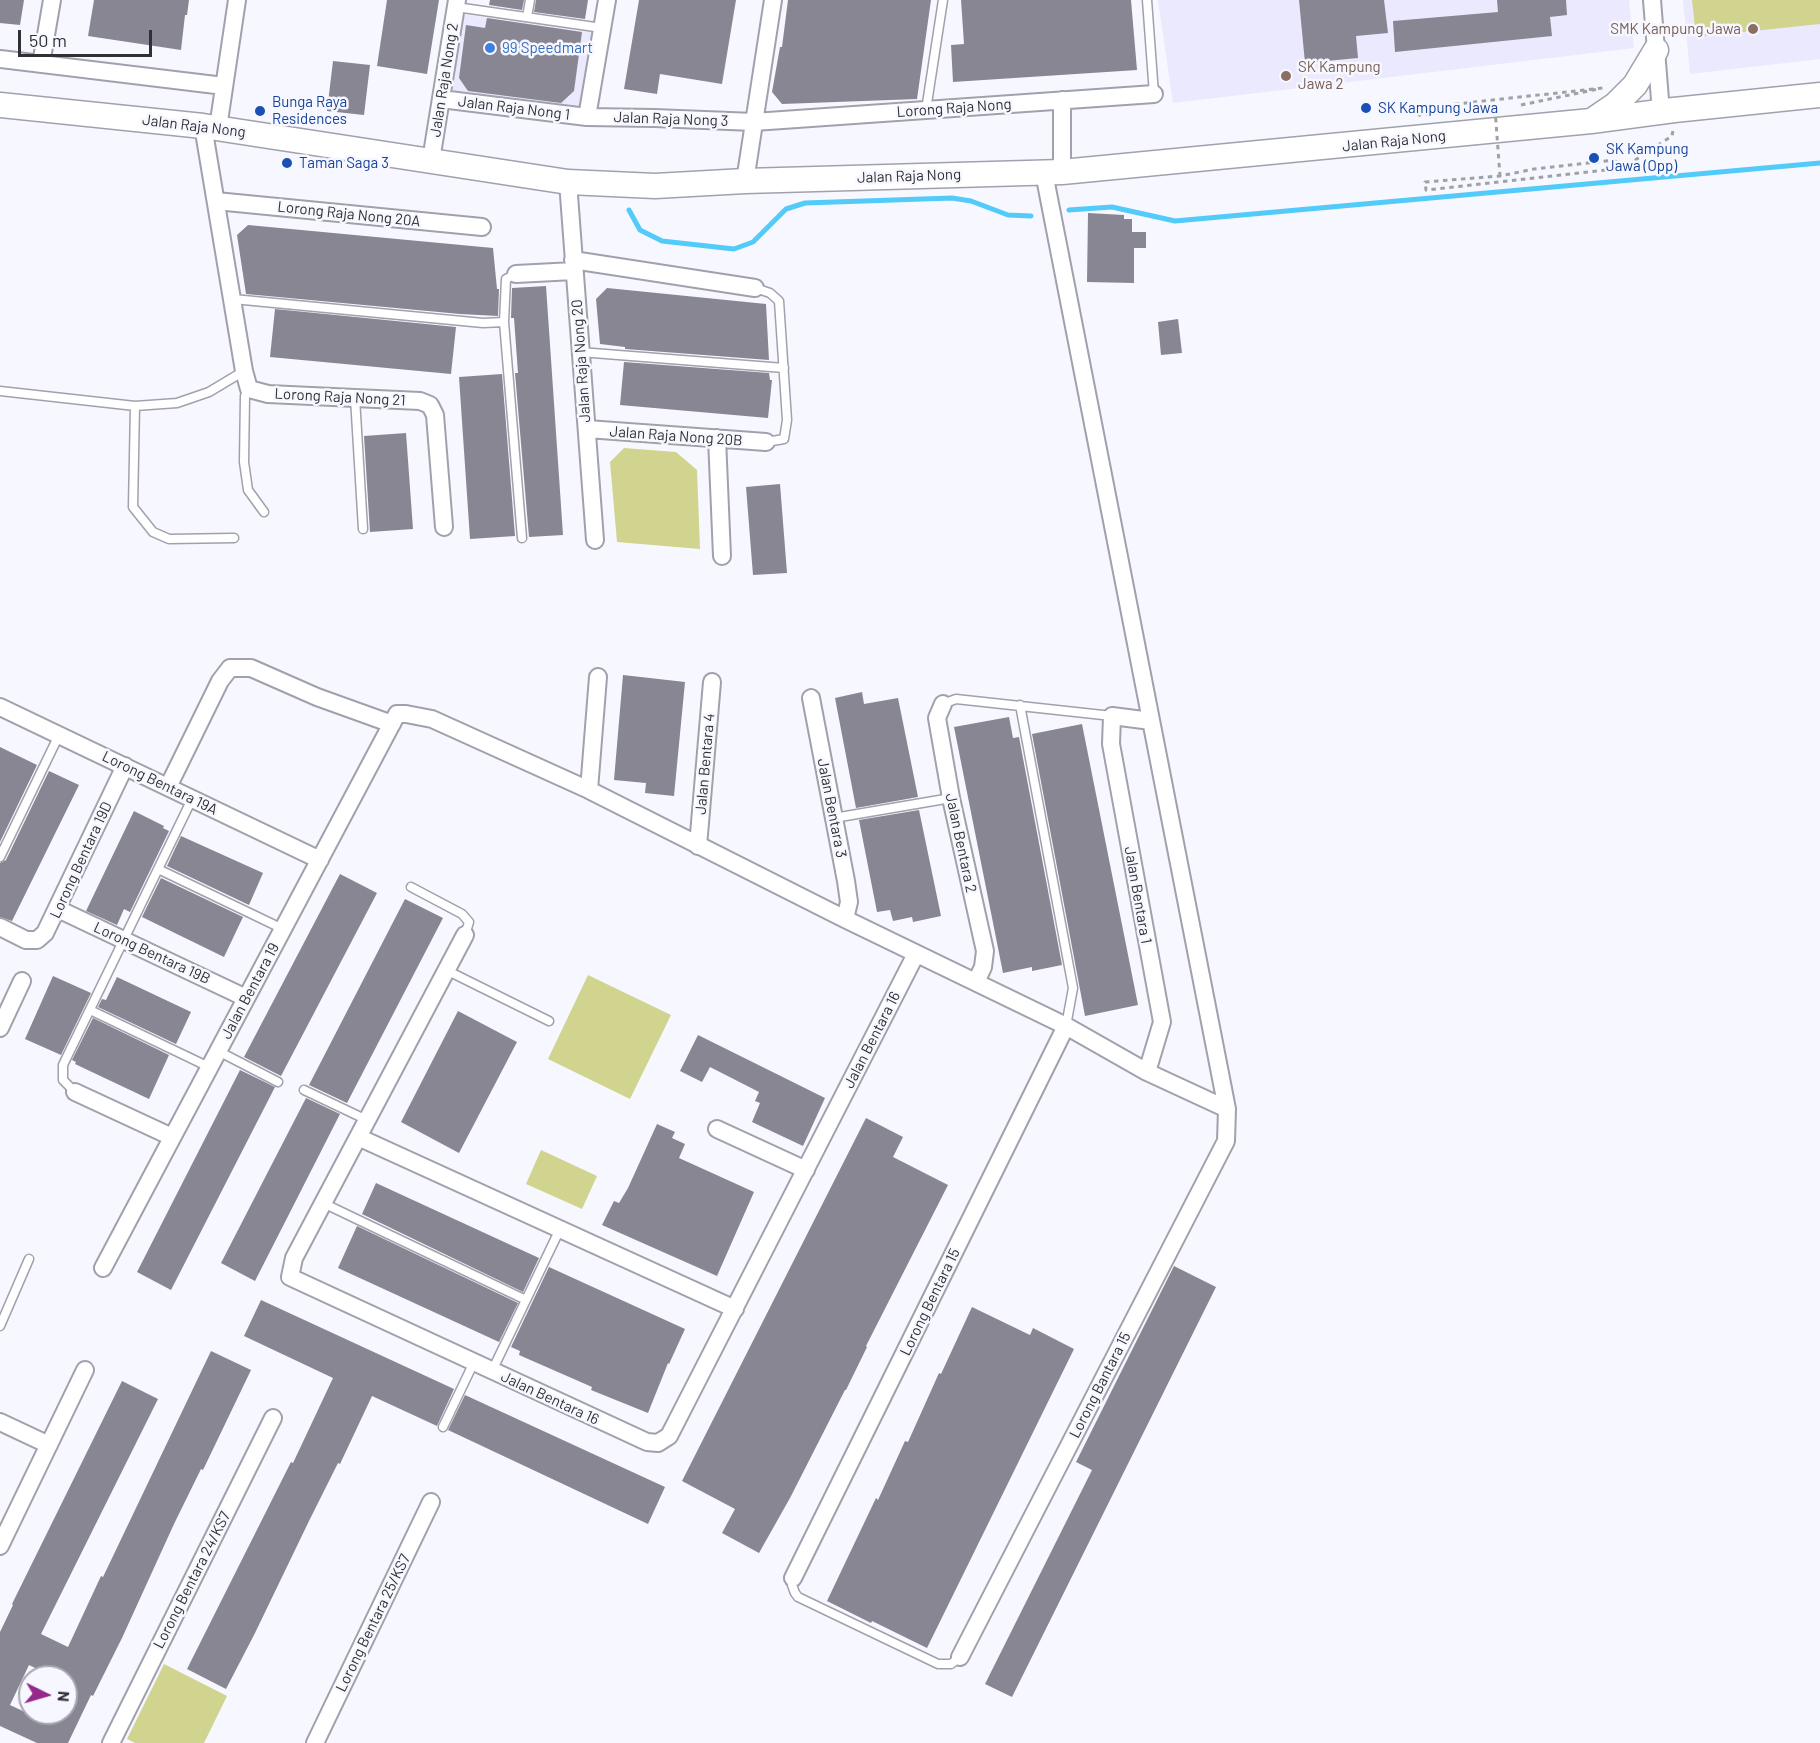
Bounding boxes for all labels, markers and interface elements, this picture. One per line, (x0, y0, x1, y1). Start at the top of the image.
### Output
scale bar (21, 18, 154, 56)
place label: SMK Kampung Jawa (1610, 20, 1741, 38)
street label: Jalan Raja Nong 2 (426, 22, 462, 138)
marker: SMK Kampung Jawa (1746, 22, 1760, 36)
text: 50 m (29, 29, 67, 51)
place label: 99 Speedmart (502, 39, 593, 57)
marker: 99 Speedmart (483, 41, 497, 55)
place label: SK Kampung Jawa 2 (1298, 58, 1381, 93)
marker: SK Kampung Jawa 2 (1279, 69, 1293, 83)
street label: Jalan Raja Nong 1 (457, 92, 571, 124)
place label: Bunga Raya Residences (272, 93, 347, 128)
street label: Lorong Raja Nong (896, 95, 1012, 121)
place label: SK Kampung Jawa (1378, 99, 1498, 117)
marker: SK Kampung Jawa (1359, 101, 1373, 115)
marker: Bunga Raya Residences (253, 104, 267, 118)
street label: Jalan Raja Nong 3 (613, 108, 729, 130)
street label: Jalan Raja Nong (141, 111, 247, 141)
street label: Jalan Raja Nong (1341, 127, 1447, 155)
place label: SK Kampung Jawa (Opp) (1606, 140, 1689, 175)
marker: SK Kampung Jawa (Opp) (1587, 151, 1601, 165)
place label: Taman Saga 3 (299, 154, 389, 172)
marker: Taman Saga 3 (280, 156, 294, 170)
street label: Jalan Raja Nong (857, 165, 961, 187)
street label: Lorong Raja Nong 20A (277, 198, 421, 230)
street label: Jalan Raja Nong 20 (568, 299, 594, 423)
street label: Lorong Raja Nong 21 (274, 385, 406, 409)
street label: Jalan Raja Nong 20B (609, 422, 743, 450)
street label: Jalan Bentara 4 (692, 713, 718, 815)
street label: Lorong Bentara 19A (99, 747, 221, 819)
street label: Jalan Bentara 3 (814, 757, 850, 859)
street label: Jalan Bentara 2 (942, 792, 980, 894)
street label: Lorong Bentara 19D (46, 799, 116, 921)
street label: Jalan Bentara 1 (1121, 845, 1155, 945)
street label: Lorong Bentara 19B (91, 918, 213, 988)
street label: Jalan Bentara 19 (217, 940, 283, 1042)
street label: Jalan Bentara 16 (840, 989, 904, 1091)
street label: Lorong Bentara 15 (896, 1245, 964, 1359)
street label: Lorong Bantara 15 (1066, 1329, 1134, 1441)
street label: Jalan Bentara 16 (498, 1367, 602, 1429)
street label: Lorong Bentara 24/KS7 (150, 1509, 234, 1651)
street label: Lorong Bentara 25/KS7 (332, 1551, 414, 1695)
north arrow (18, 1665, 78, 1725)
text: N (55, 1690, 74, 1703)

